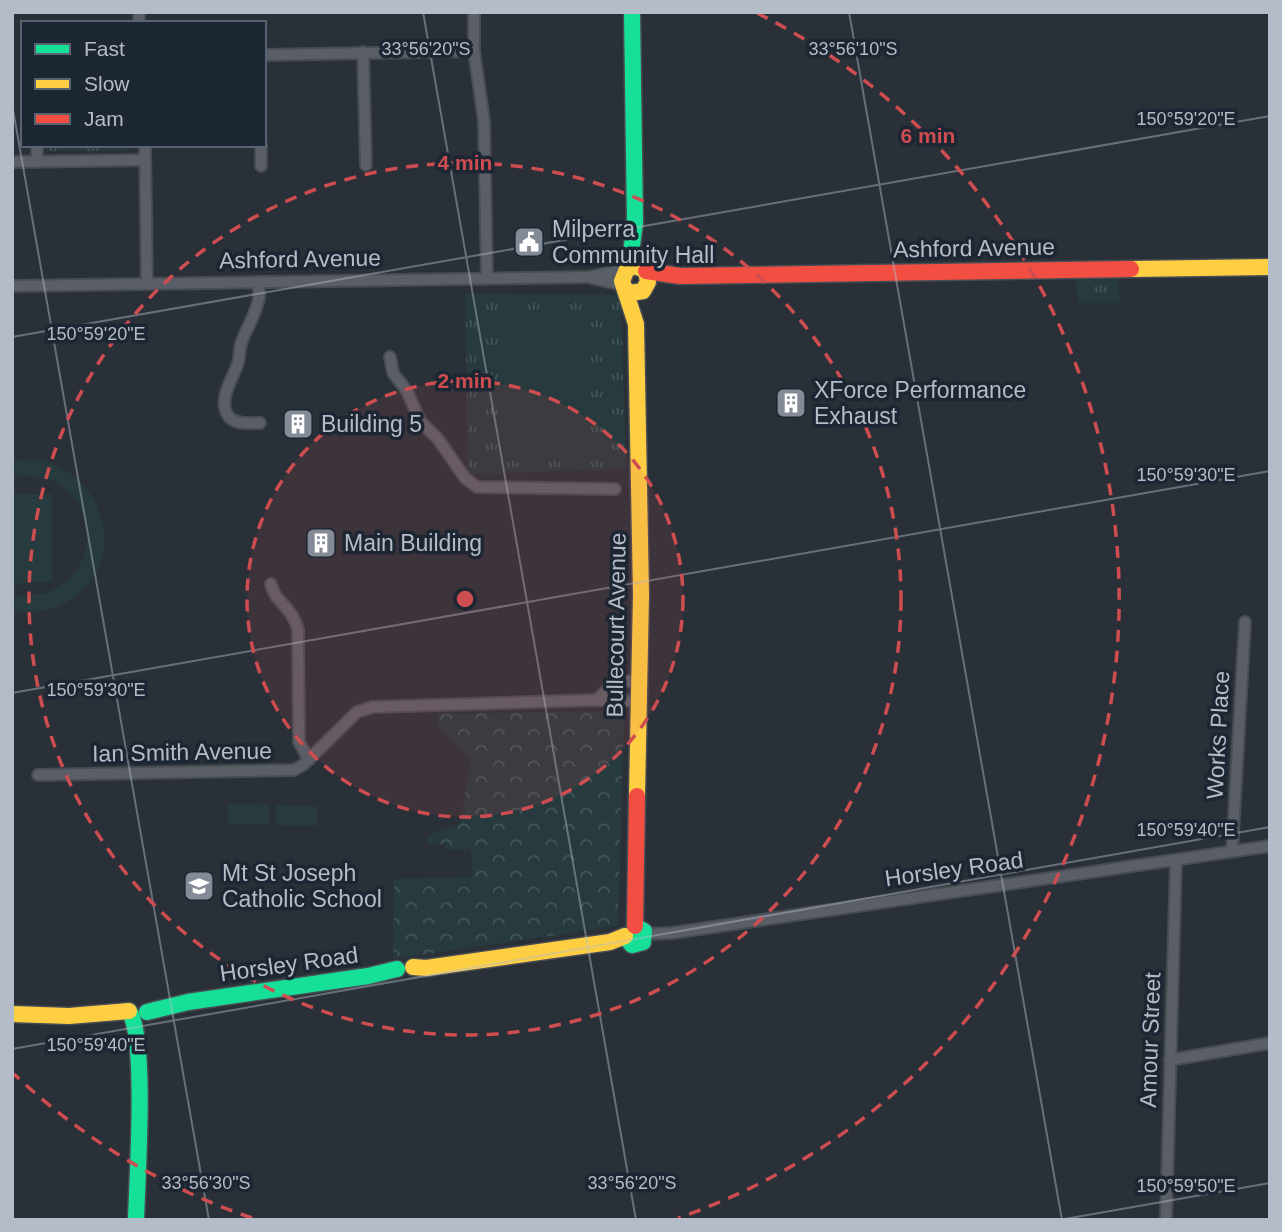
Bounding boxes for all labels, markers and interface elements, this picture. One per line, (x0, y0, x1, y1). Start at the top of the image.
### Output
legend (21, 21, 266, 147)
text: Fast (84, 37, 125, 60)
text: 33°56'20"S (381, 39, 471, 59)
text: 33°56'10"S (808, 39, 898, 59)
text: Slow (84, 72, 130, 95)
text: Jam (84, 107, 124, 130)
text: 150°59'20"E (1136, 109, 1236, 129)
text: 6 min (901, 124, 955, 147)
text: 4 min (438, 151, 492, 174)
place label: Milperra Community Hall (552, 216, 714, 268)
public building icon: Milperra Community Hall (512, 225, 546, 259)
street label: Ashford Avenue (893, 234, 1055, 262)
street label: Ashford Avenue (219, 245, 381, 273)
text: 150°59'20"E (46, 324, 146, 344)
text: 2 min (438, 369, 492, 392)
place label: XForce Performance Exhaust (814, 377, 1026, 429)
building icon: XForce Performance Exhaust (774, 386, 808, 420)
building icon: Building 5 (281, 407, 315, 441)
place label: Building 5 (321, 411, 422, 437)
text: 150°59'30"E (1136, 465, 1236, 485)
building icon: Main Building (304, 526, 338, 560)
place label: Main Building (344, 530, 482, 556)
street label: Bullecourt Avenue (601, 532, 631, 718)
centre of rings (453, 587, 477, 611)
street label: Works Place (1202, 670, 1234, 800)
text: 150°59'30"E (46, 680, 146, 700)
street label: Ian Smith Avenue (92, 737, 272, 767)
text: 150°59'40"E (1136, 820, 1236, 840)
street label: Horsley Road (883, 846, 1025, 892)
place label: Mt St Joseph Catholic School (222, 860, 382, 912)
school or university icon: Mt St Joseph Catholic School (182, 869, 216, 903)
street label: Horsley Road (218, 941, 360, 987)
street label: Amour Street (1135, 971, 1165, 1108)
text: 150°59'40"E (46, 1035, 146, 1055)
text: 33°56'30"S (161, 1173, 251, 1193)
text: 33°56'20"S (587, 1173, 677, 1193)
text: 150°59'50"E (1136, 1176, 1236, 1196)

